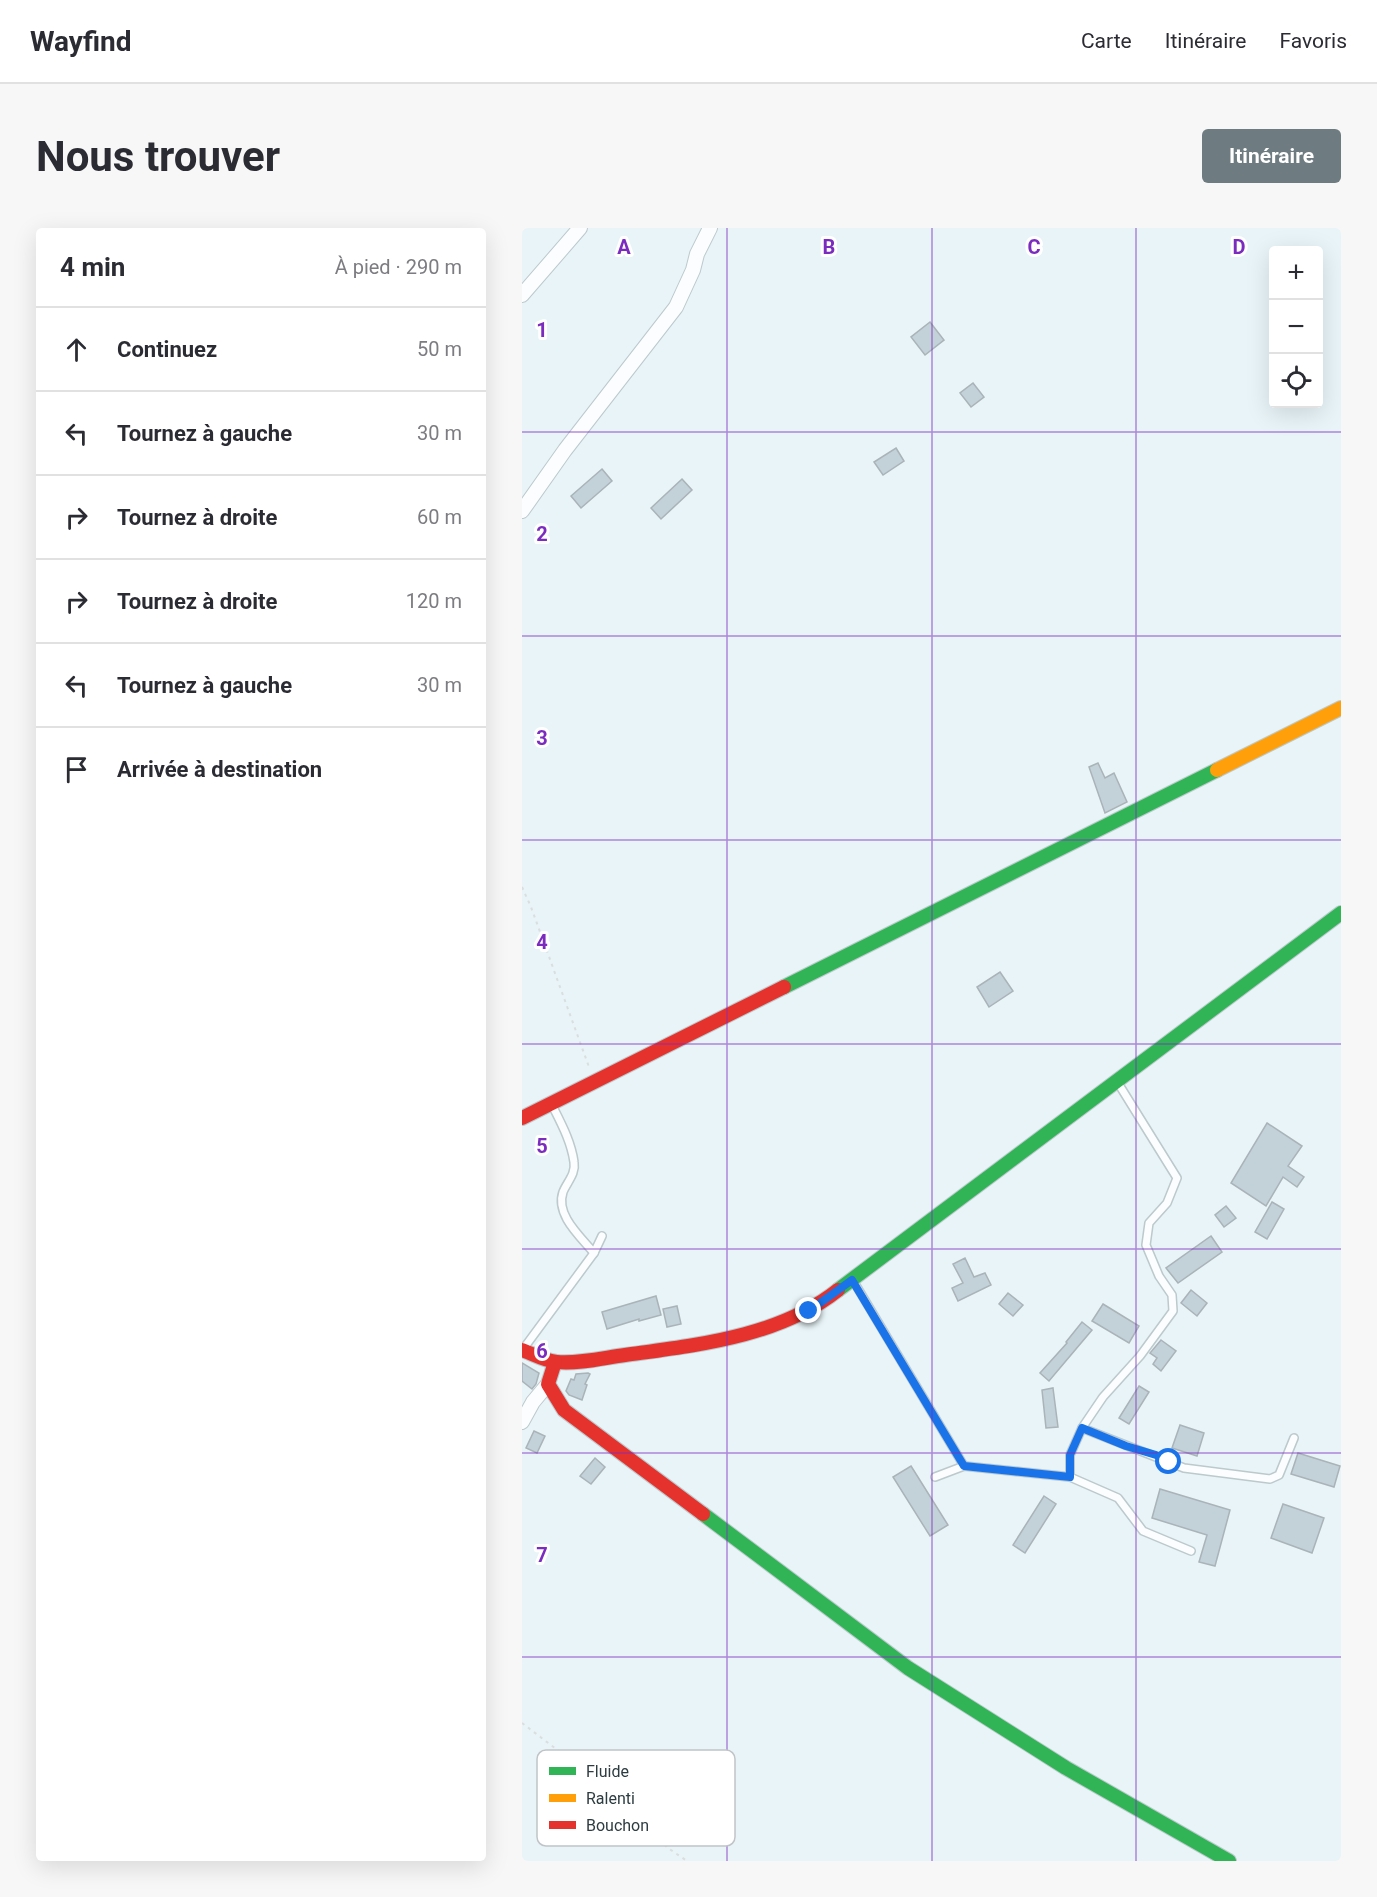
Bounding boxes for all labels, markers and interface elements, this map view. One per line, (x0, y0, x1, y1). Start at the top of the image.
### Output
text: Wayfind (30, 25, 131, 58)
text: Carte (1081, 29, 1132, 53)
text: Itinéraire (1165, 29, 1246, 53)
text: Favoris (1279, 29, 1347, 53)
button: Itinéraire (1202, 129, 1341, 183)
text: Nous trouver (36, 132, 280, 181)
text: A (617, 235, 631, 259)
text: B (823, 235, 835, 259)
text: C (1027, 235, 1041, 259)
text: D (1233, 235, 1246, 259)
map controls (1269, 246, 1323, 408)
button: + (1269, 246, 1323, 300)
text: 4 min (60, 252, 125, 282)
text: À pied · 290 m (335, 255, 462, 279)
button: − (1269, 300, 1323, 354)
text: 1 (536, 318, 548, 342)
icon: ahead (60, 333, 93, 366)
text: Continuez (117, 337, 217, 362)
text: 50 m (417, 337, 462, 361)
button: locate (1269, 354, 1323, 408)
icon: left (60, 417, 93, 450)
text: Tournez à gauche (117, 421, 292, 446)
text: 30 m (417, 421, 462, 445)
icon: right (60, 501, 93, 534)
text: Tournez à droite (117, 505, 277, 530)
text: 60 m (417, 505, 462, 529)
text: 2 (536, 522, 548, 546)
icon: right (60, 585, 93, 618)
text: Tournez à droite (117, 589, 277, 614)
text: 120 m (406, 589, 462, 613)
icon: left (60, 669, 93, 702)
text: Tournez à gauche (117, 673, 292, 698)
text: 30 m (417, 673, 462, 697)
text: 3 (536, 726, 548, 750)
icon: arrive (60, 753, 93, 786)
text: Arrivée à destination (117, 757, 322, 782)
text: 4 (536, 930, 548, 954)
text: 5 (536, 1134, 548, 1158)
route end (795, 1297, 821, 1323)
text: 6 (536, 1339, 548, 1363)
route start (1155, 1448, 1181, 1474)
text: 7 (536, 1543, 548, 1567)
legend (537, 1750, 735, 1846)
text: Fluide (586, 1762, 629, 1781)
text: Ralenti (586, 1789, 635, 1808)
text: Bouchon (586, 1816, 649, 1835)

